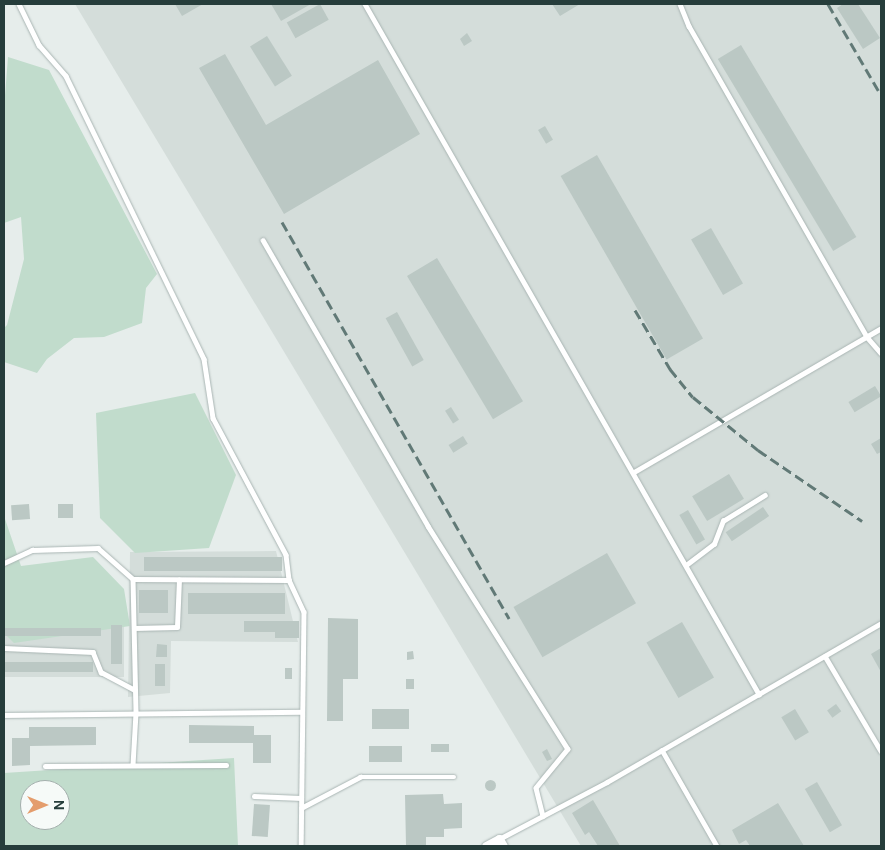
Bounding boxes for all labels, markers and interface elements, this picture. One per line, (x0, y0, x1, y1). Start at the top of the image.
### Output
north arrow (20, 780, 70, 830)
text: N (50, 800, 68, 810)

